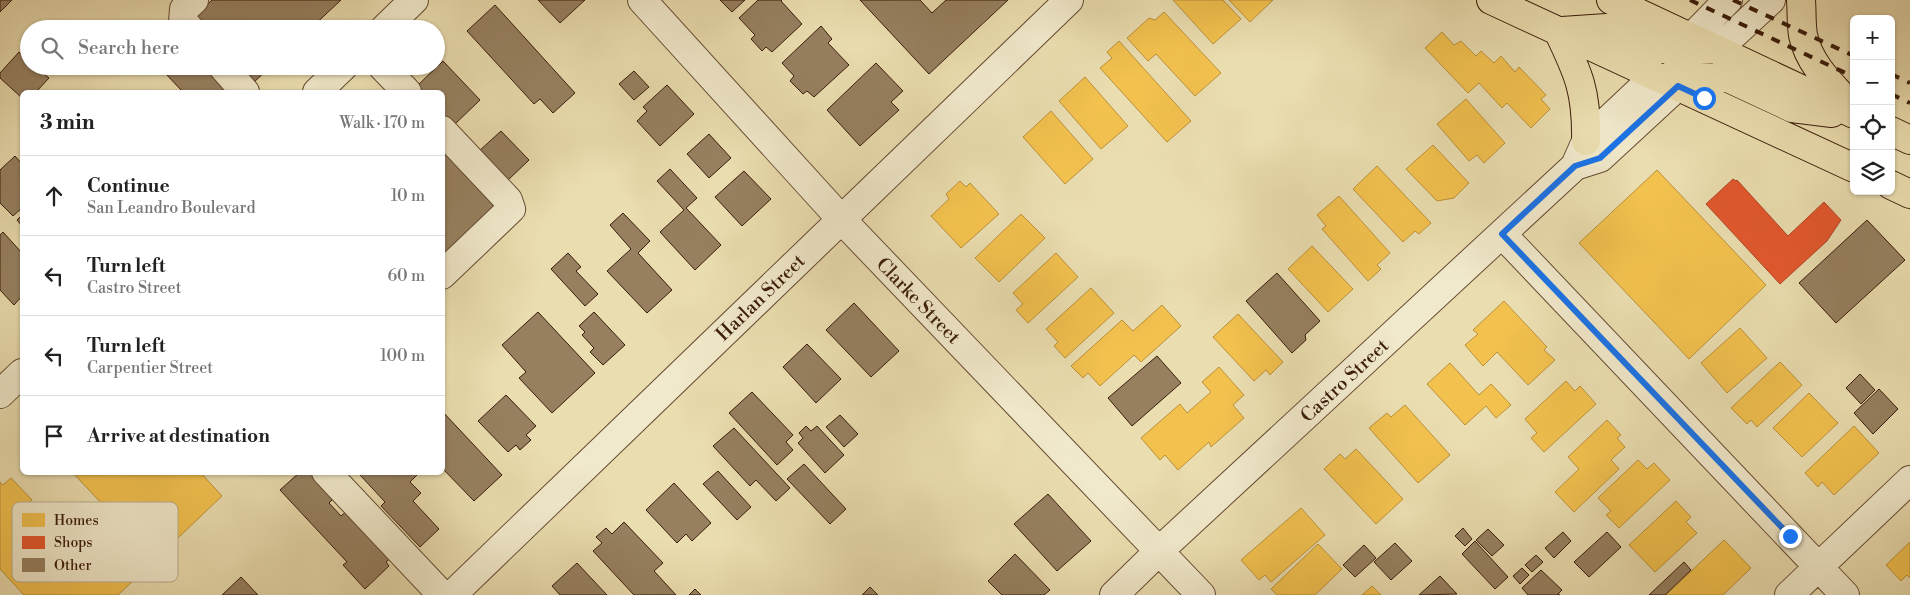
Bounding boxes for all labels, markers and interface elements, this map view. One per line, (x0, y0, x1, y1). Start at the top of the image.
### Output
map controls (1850, 15, 1895, 195)
button: + (1850, 15, 1895, 60)
search box (20, 20, 445, 75)
icon: search (38, 34, 66, 62)
text: Search here (78, 36, 179, 60)
button: − (1850, 60, 1895, 105)
route start (1693, 87, 1716, 110)
button: locate (1850, 105, 1895, 150)
text: 3 min (40, 110, 95, 136)
text: Walk · 170 m (339, 113, 425, 133)
button: layers (1850, 150, 1895, 195)
text: Continue (87, 174, 170, 198)
icon: ahead (40, 182, 68, 210)
text: 10 m (391, 186, 425, 206)
text: San Leandro Boulevard (87, 198, 256, 218)
street label: Harlan Street (711, 249, 811, 346)
street label: Clarke Street (871, 252, 966, 349)
text: Turn left (87, 254, 166, 278)
icon: left (40, 262, 68, 290)
text: 60 m (387, 266, 425, 286)
text: Castro Street (87, 278, 181, 298)
text: Turn left (87, 334, 166, 358)
street label: Castro Street (1296, 334, 1394, 428)
icon: left (40, 342, 68, 370)
text: 100 m (380, 346, 425, 366)
text: Carpentier Street (87, 358, 213, 378)
icon: arrive (40, 422, 68, 450)
text: Arrive at destination (87, 424, 270, 448)
legend (12, 502, 178, 582)
text: Homes (54, 512, 99, 530)
route end (1779, 525, 1802, 548)
text: Shops (54, 534, 92, 552)
text: Other (54, 557, 92, 575)

